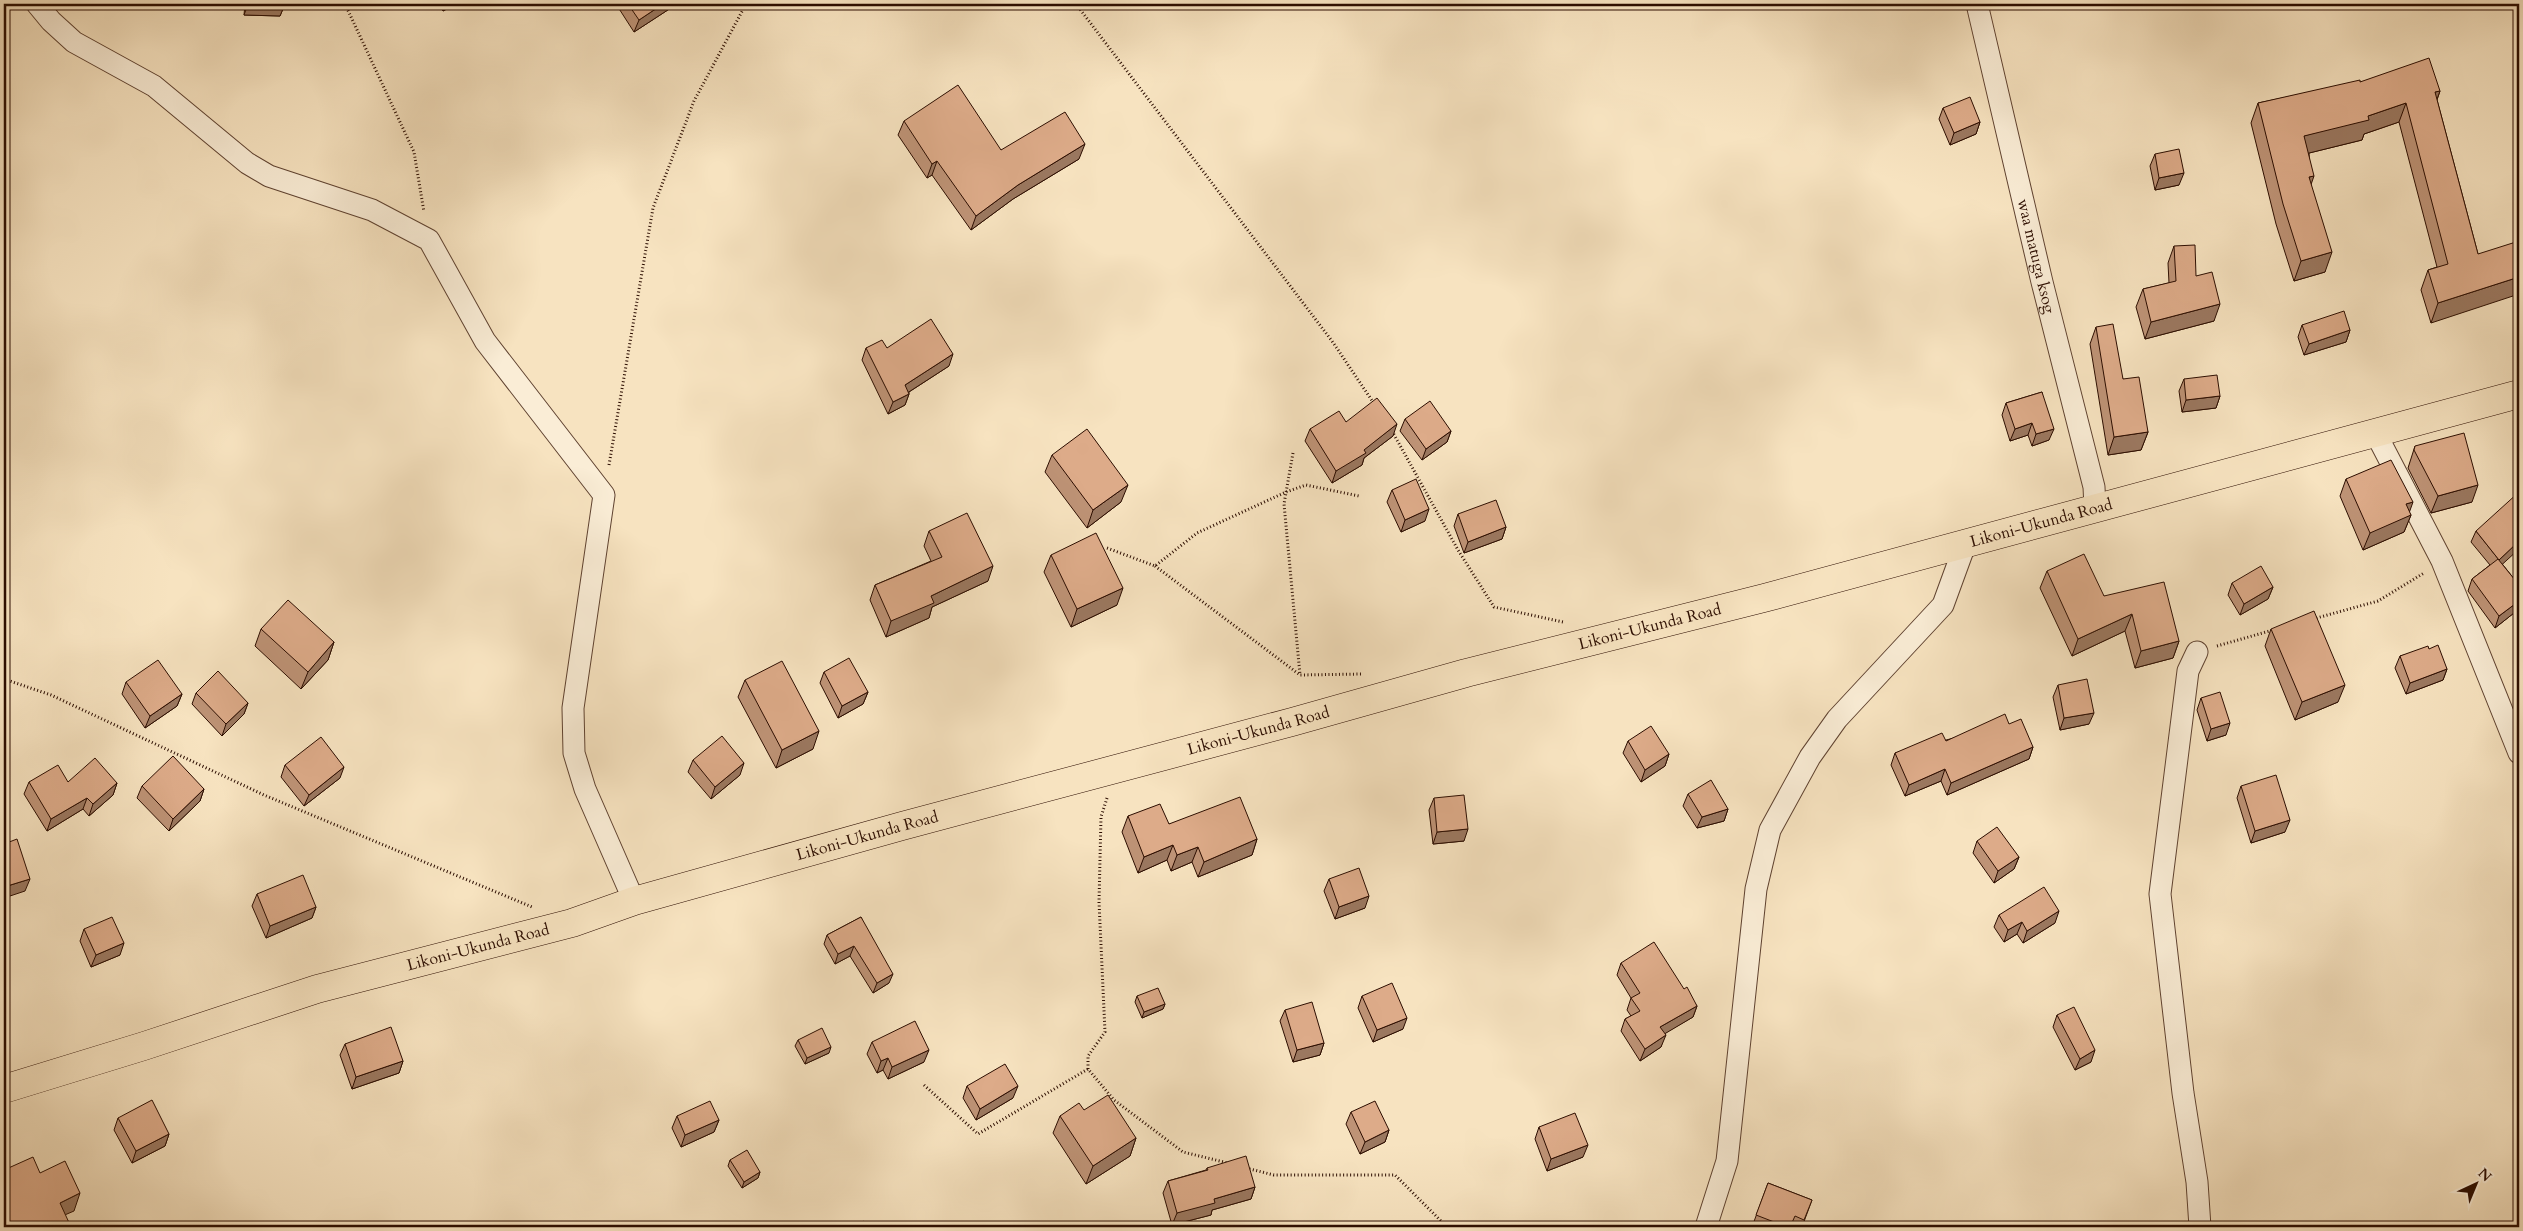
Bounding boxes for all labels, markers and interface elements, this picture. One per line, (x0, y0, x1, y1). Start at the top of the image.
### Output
street label: waa matuga ksog (2012, 197, 2061, 316)
street label: Likoni-Ukunda Road (1968, 493, 2115, 553)
street label: Likoni-Ukunda Road (1576, 598, 1724, 655)
street label: Likoni-Ukunda Road (1185, 701, 1333, 760)
street label: Likoni-Ukunda Road (794, 806, 941, 866)
street label: Likoni-Ukunda Road (404, 918, 552, 976)
north arrow (2450, 1158, 2500, 1208)
text: N (2474, 1164, 2496, 1186)

